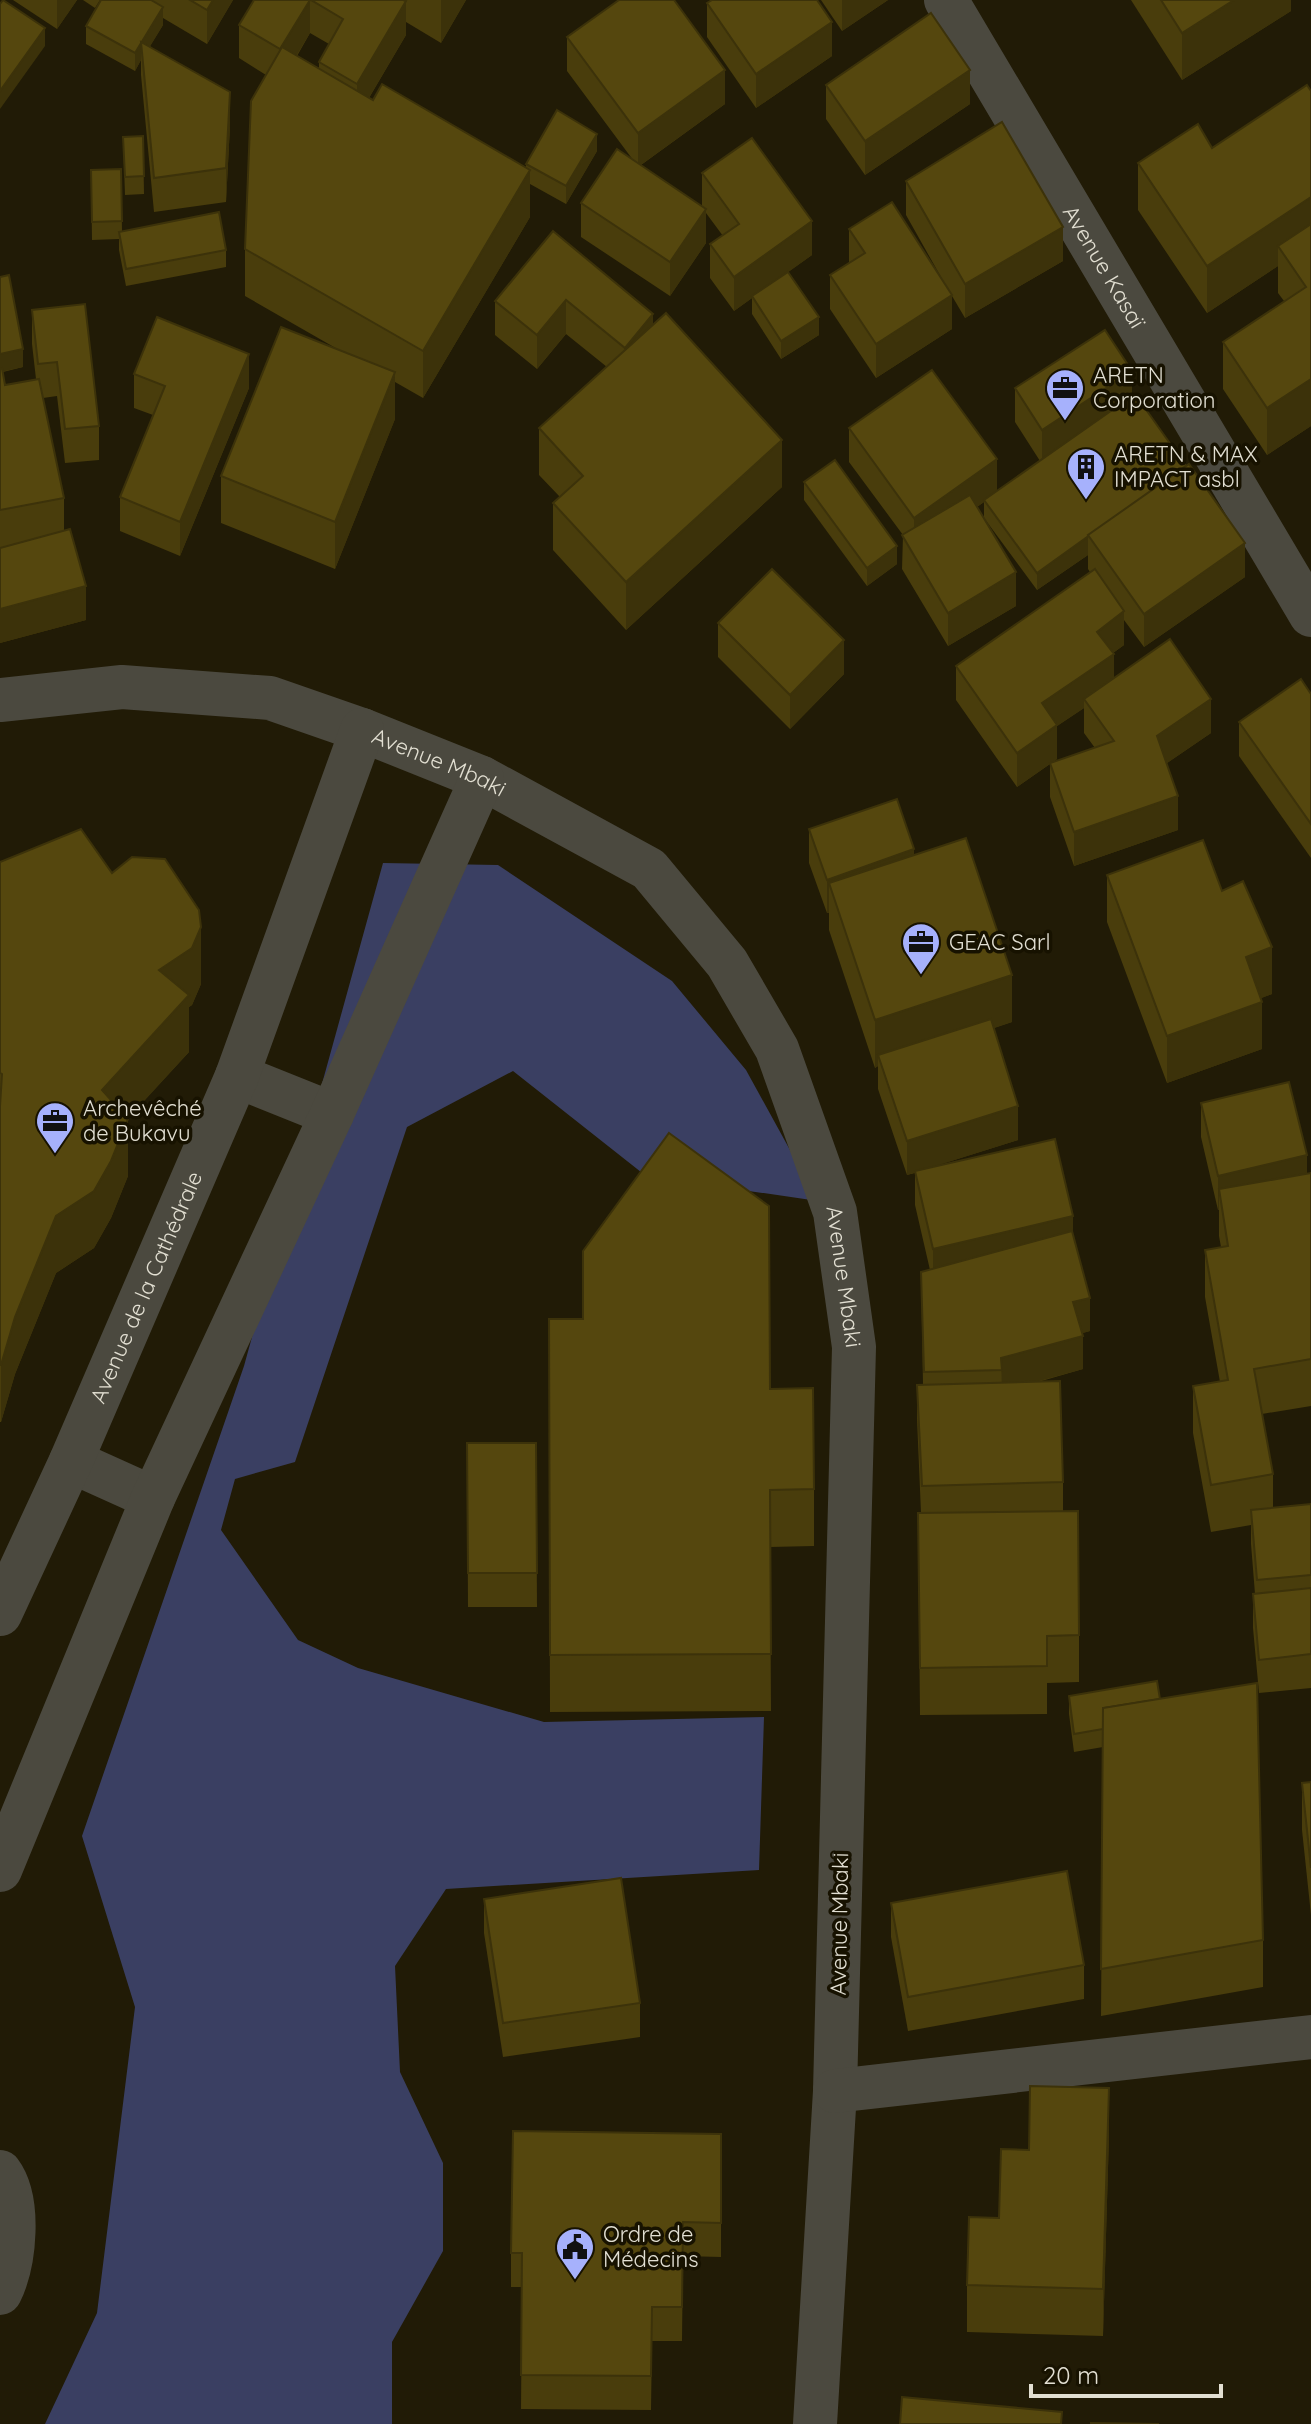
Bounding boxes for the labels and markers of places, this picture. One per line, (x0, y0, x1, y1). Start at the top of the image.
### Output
place label: ARETN Corporation (1093, 361, 1215, 414)
office icon: ARETN Corporation (1044, 367, 1086, 422)
place label: ARETN & MAX IMPACT asbl (1114, 440, 1258, 493)
building icon: ARETN & MAX IMPACT asbl (1065, 446, 1107, 501)
office icon: GEAC Sarl (900, 921, 942, 976)
place label: GEAC Sarl (949, 928, 1051, 956)
place label: Archevêché de Bukavu (83, 1094, 202, 1147)
office icon: Archevêché de Bukavu (34, 1100, 76, 1155)
place label: Ordre de Médecins (603, 2220, 699, 2273)
public building icon: Ordre de Médecins (554, 2226, 596, 2281)

